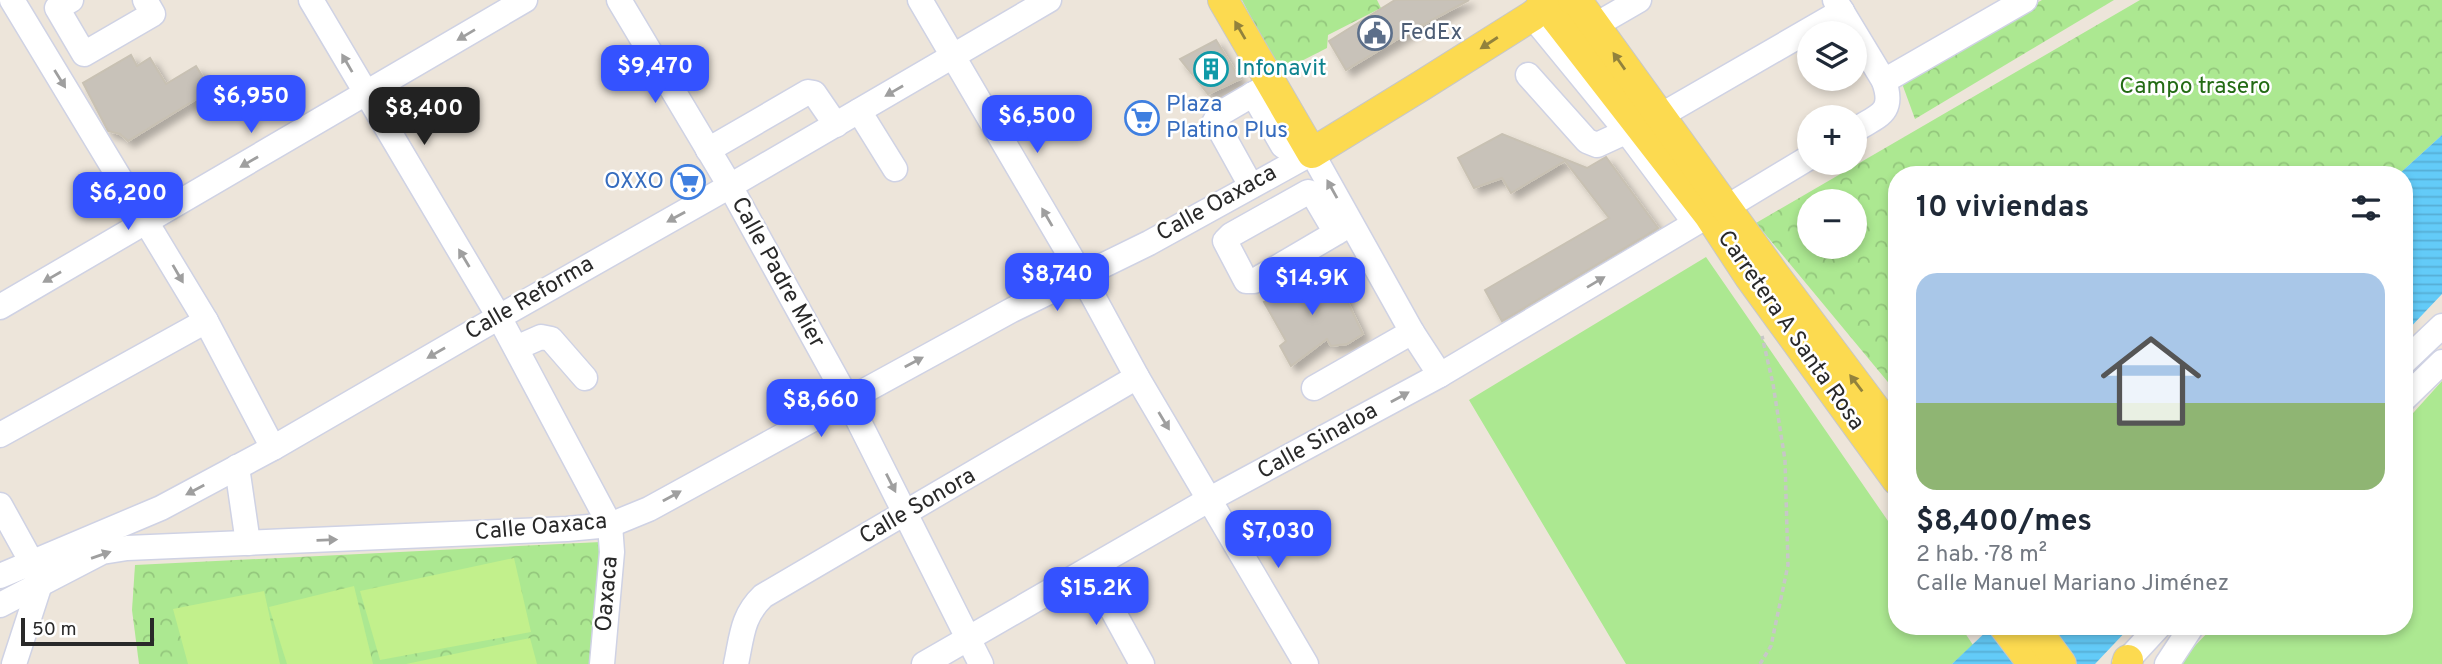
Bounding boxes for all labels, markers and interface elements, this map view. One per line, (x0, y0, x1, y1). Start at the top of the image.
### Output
public building icon: FedEx (1356, 14, 1394, 52)
place label: FedEx (1400, 19, 1463, 48)
one-way arrow (1234, 21, 1246, 40)
map controls (1797, 21, 1867, 259)
button: layers (1797, 21, 1867, 91)
one-way arrow (456, 28, 476, 40)
one-way arrow (1479, 37, 1499, 50)
pin: $9,470 (598, 46, 712, 105)
building icon: Infonavit (1192, 50, 1230, 88)
one-way arrow (1612, 52, 1626, 70)
one-way arrow (341, 53, 354, 72)
text: $9,470 (617, 53, 693, 82)
place label: Infonavit (1236, 55, 1327, 84)
one-way arrow (54, 69, 67, 89)
park label: Campo trasero (2119, 73, 2271, 102)
pin: $6,950 (194, 76, 308, 135)
text: $6,950 (212, 83, 290, 112)
one-way arrow (885, 85, 904, 97)
pin: $8,400 (367, 88, 481, 147)
place label: Plaza Platino Plus (1166, 91, 1288, 146)
text: $8,400 (385, 95, 463, 124)
pin: $6,500 (980, 96, 1094, 155)
supermarket icon: Plaza Platino Plus (1123, 99, 1161, 137)
text: $6,500 (998, 103, 1076, 132)
button: + (1797, 105, 1867, 175)
one-way arrow (239, 156, 258, 168)
street label: Calle Oaxaca (1152, 159, 1282, 249)
supermarket icon: OXXO (669, 163, 707, 201)
place label: OXXO (604, 168, 664, 197)
pin: $6,200 (71, 173, 185, 232)
one-way arrow (1326, 179, 1338, 198)
text: $6,200 (89, 180, 167, 209)
button: − (1797, 189, 1867, 259)
icon: filters (2347, 189, 2385, 227)
text: 10 viviendas (1916, 190, 2089, 227)
street label: Calle Padre Mier (724, 192, 830, 354)
one-way arrow (1041, 208, 1054, 227)
one-way arrow (666, 211, 686, 223)
street label: Carretera A Santa Rosa (1710, 225, 1870, 437)
one-way arrow (458, 248, 470, 267)
street label: Calle Reforma (460, 250, 600, 348)
pin: $8,740 (1000, 254, 1114, 313)
pin: $14.9K (1255, 258, 1369, 317)
text: $8,740 (1021, 261, 1093, 290)
one-way arrow (172, 264, 185, 283)
text: $14.9K (1275, 265, 1349, 294)
one-way arrow (43, 271, 62, 283)
one-way arrow (1586, 276, 1606, 288)
icon: home (2088, 318, 2214, 444)
one-way arrow (426, 347, 445, 360)
one-way arrow (904, 357, 924, 368)
one-way arrow (1850, 374, 1864, 392)
pin: $8,660 (764, 380, 878, 439)
text: $8,660 (783, 387, 859, 416)
one-way arrow (1390, 391, 1409, 403)
street label: Calle Sinaloa (1253, 397, 1383, 487)
one-way arrow (1157, 411, 1170, 430)
street label: Calle Sonora (855, 462, 981, 552)
one-way arrow (884, 474, 896, 494)
one-way arrow (185, 484, 205, 495)
one-way arrow (662, 490, 681, 502)
text: $8,400/mes (1916, 504, 2092, 541)
street label: Calle Oaxaca (474, 508, 608, 548)
pin: $7,030 (1221, 510, 1335, 570)
text: $7,030 (1241, 518, 1315, 547)
one-way arrow (316, 534, 338, 545)
text: 2 hab. · 78 m² (1916, 541, 2047, 570)
one-way arrow (90, 549, 111, 560)
street label: Oaxaca (590, 555, 626, 633)
pin: $15.2K (1039, 568, 1153, 627)
text: Calle Manuel Mariano Jiménez (1916, 570, 2229, 599)
text: $15.2K (1059, 575, 1133, 604)
scale bar (21, 615, 154, 647)
text: 50 m (32, 618, 77, 642)

